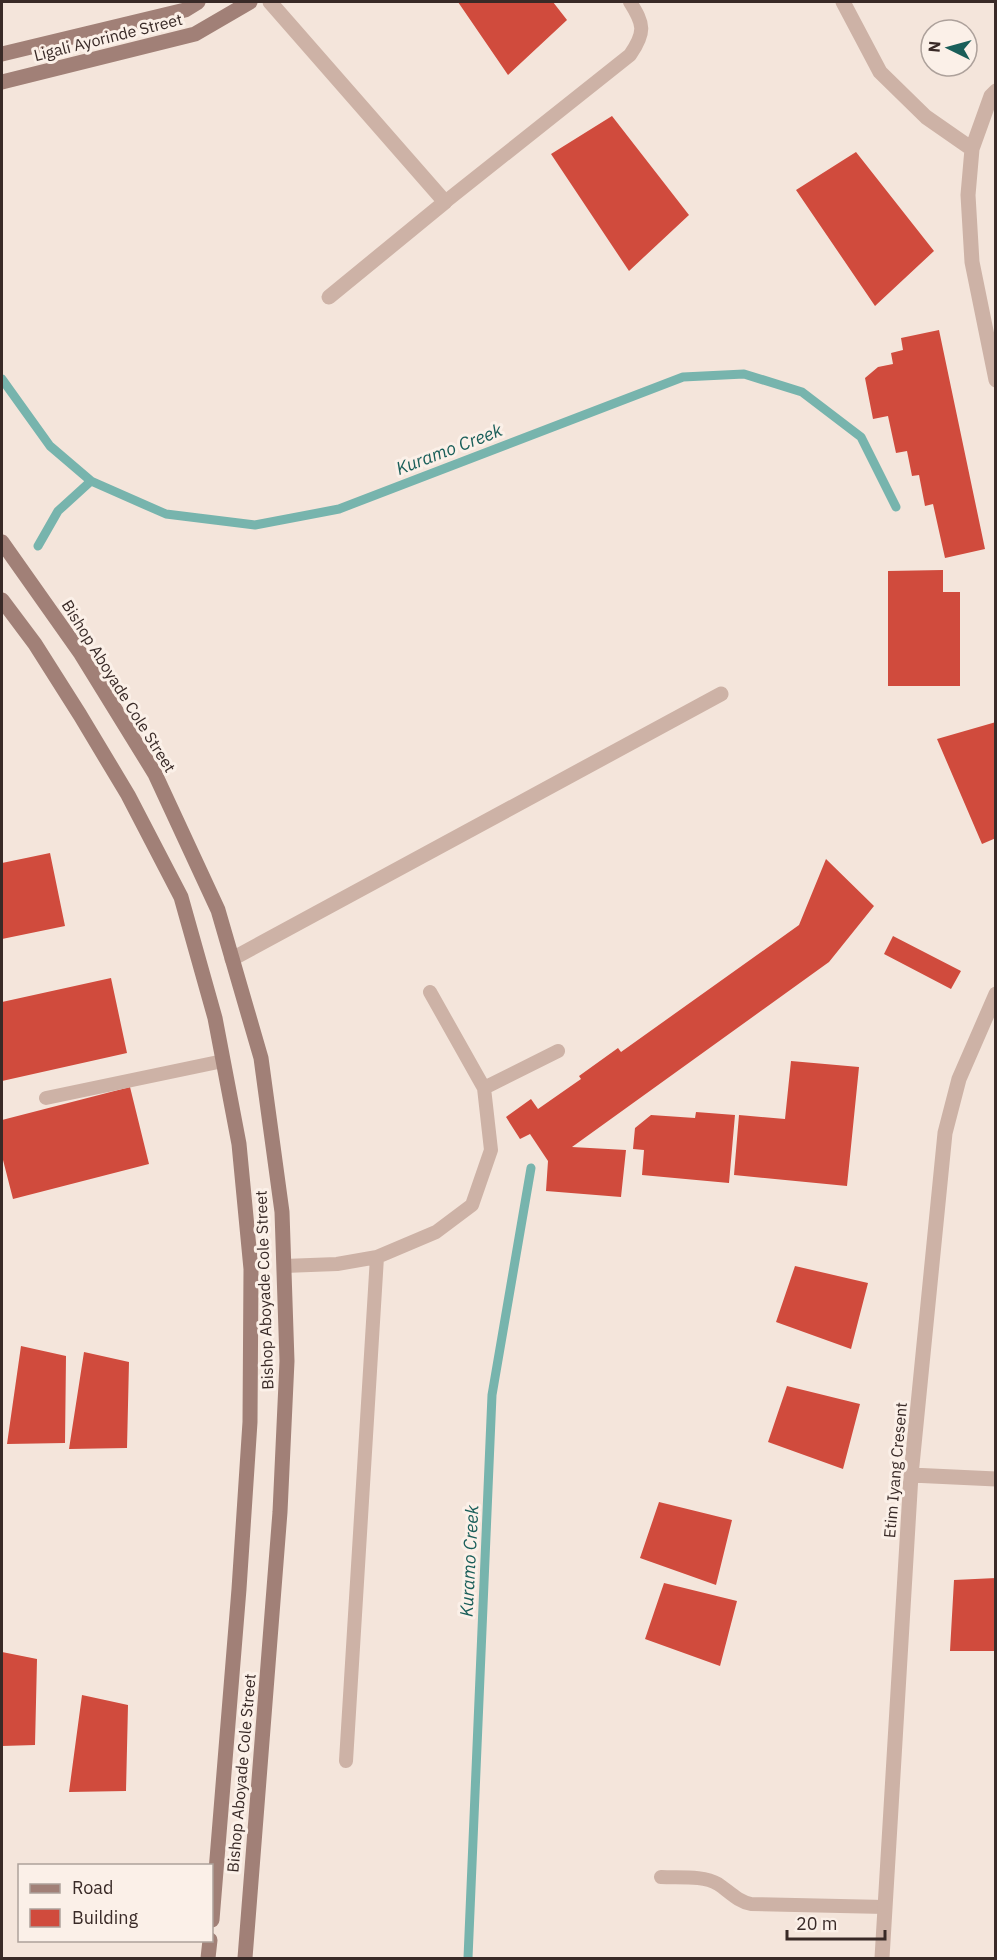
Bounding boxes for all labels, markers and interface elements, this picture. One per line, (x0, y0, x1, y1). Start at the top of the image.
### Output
street label: Ligali Ayorinde Street (32, 9, 184, 65)
north arrow (919, 18, 979, 78)
text: N (924, 40, 945, 53)
water label: Kuramo Creek (393, 418, 506, 480)
street label: Bishop Aboyade Cole Street (58, 596, 180, 776)
street label: Bishop Aboyade Cole Street (251, 1190, 277, 1390)
street label: Etim Iyang Cresent (879, 1401, 911, 1539)
water label: Kuramo Creek (455, 1504, 483, 1618)
street label: Bishop Aboyade Cole Street (222, 1673, 260, 1873)
legend (18, 1864, 213, 1942)
text: Road (72, 1876, 113, 1899)
scale bar (787, 1903, 884, 1941)
text: Building (72, 1906, 139, 1929)
text: 20 m (796, 1912, 838, 1935)

